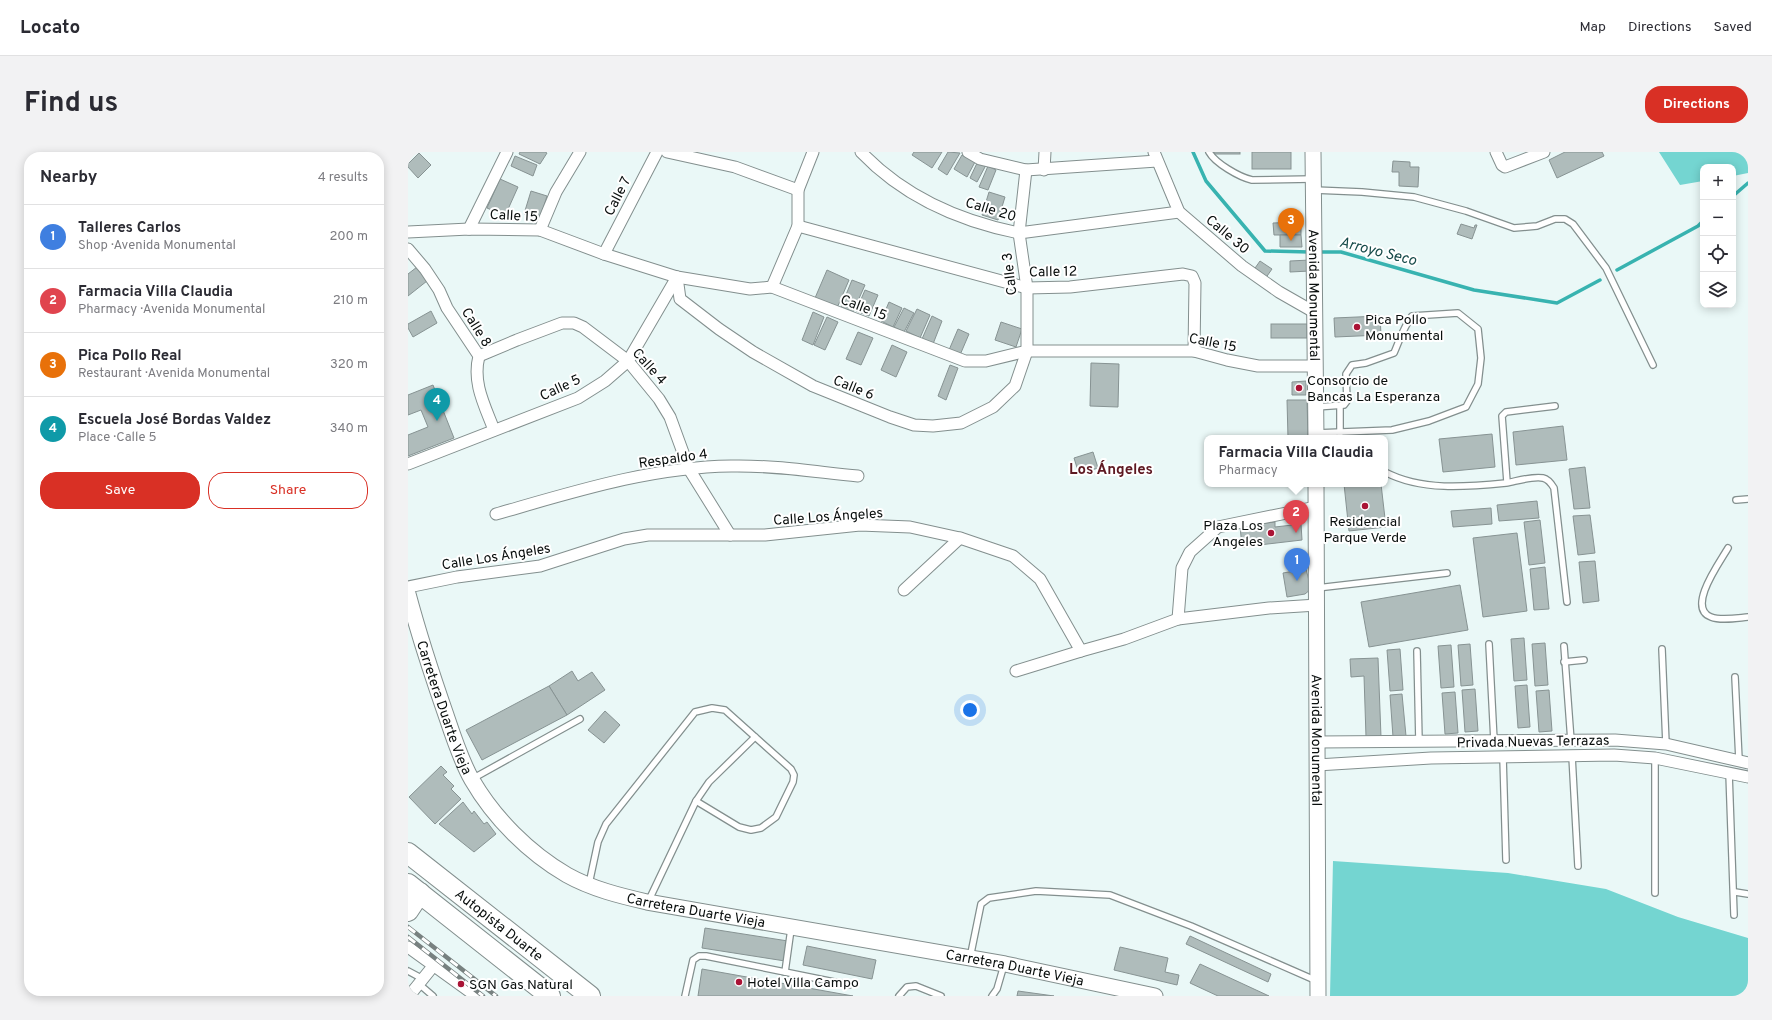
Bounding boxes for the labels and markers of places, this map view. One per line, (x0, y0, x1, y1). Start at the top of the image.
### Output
pin: 3 (1278, 208, 1304, 241)
place label: Pica Pollo Monumental (1365, 312, 1443, 345)
marker: Pica Pollo Monumental (1352, 322, 1362, 332)
place label: Consorcio de Bancas La Esperanza (1307, 373, 1440, 406)
marker: Consorcio de Bancas La Esperanza (1294, 383, 1304, 393)
pin: 4 (424, 388, 450, 421)
pin: 2 (1283, 500, 1309, 533)
marker: Residencial Parque Verde (1360, 501, 1370, 511)
place label: Residencial Parque Verde (1323, 514, 1407, 547)
place label: Plaza Los Angeles (1203, 518, 1263, 551)
marker: Plaza Los Angeles (1266, 528, 1276, 538)
pin: 1 (1284, 548, 1310, 581)
place label: Hotel Villa Campo (747, 975, 859, 992)
place label: SGN Gas Natural (469, 977, 573, 994)
marker: Hotel Villa Campo (734, 977, 744, 987)
marker: SGN Gas Natural (456, 979, 466, 989)

